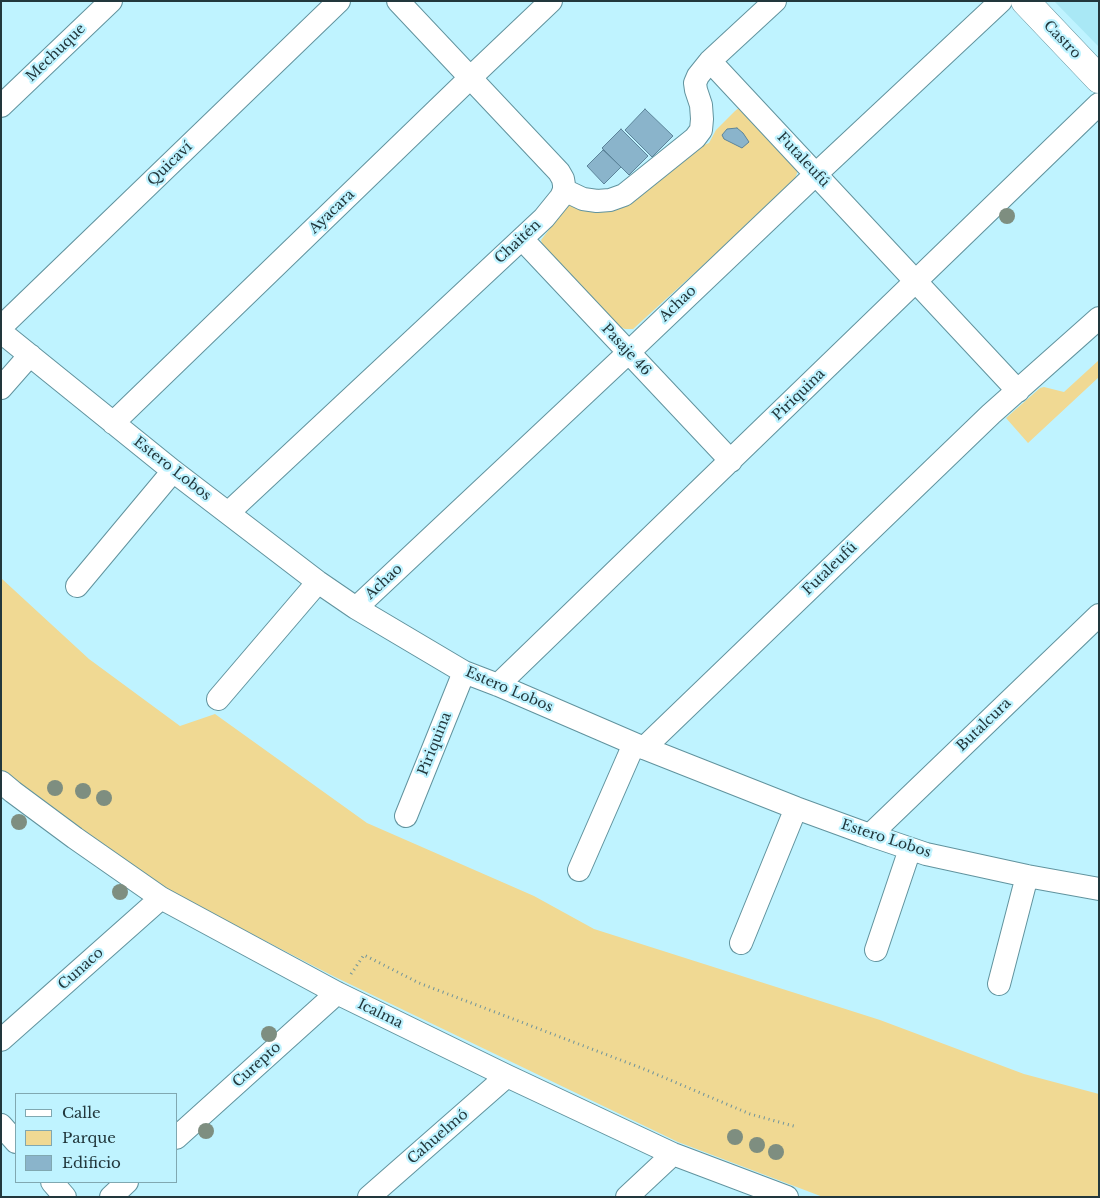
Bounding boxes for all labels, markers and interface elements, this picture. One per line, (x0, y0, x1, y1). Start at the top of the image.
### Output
street label: Castro (1040, 18, 1084, 62)
street label: Mechuque (23, 21, 89, 85)
street label: Futaleufú (773, 129, 833, 191)
street label: Quicaví (144, 139, 196, 189)
street label: Ayacara (306, 186, 358, 238)
street label: Chaitén (492, 217, 544, 267)
street label: Achao (656, 282, 700, 326)
street label: Pasaje 46 (598, 321, 654, 379)
street label: Piriquina (769, 366, 829, 424)
street label: Estero Lobos (130, 434, 214, 504)
street label: Futaleufú (799, 539, 861, 599)
street label: Achao (362, 561, 406, 603)
street label: Estero Lobos (463, 664, 555, 716)
street label: Butalcura (953, 695, 1015, 755)
street label: Piriquina (415, 710, 455, 778)
street label: Estero Lobos (839, 817, 933, 861)
street label: Cunaco (55, 944, 107, 994)
street label: Icalma (355, 996, 405, 1032)
street label: Curepto (229, 1039, 285, 1091)
legend (15, 1093, 178, 1183)
text: Calle (62, 1103, 101, 1122)
street label: Cahuelmó (404, 1106, 472, 1168)
text: Parque (62, 1128, 116, 1147)
text: Edificio (62, 1153, 121, 1172)

